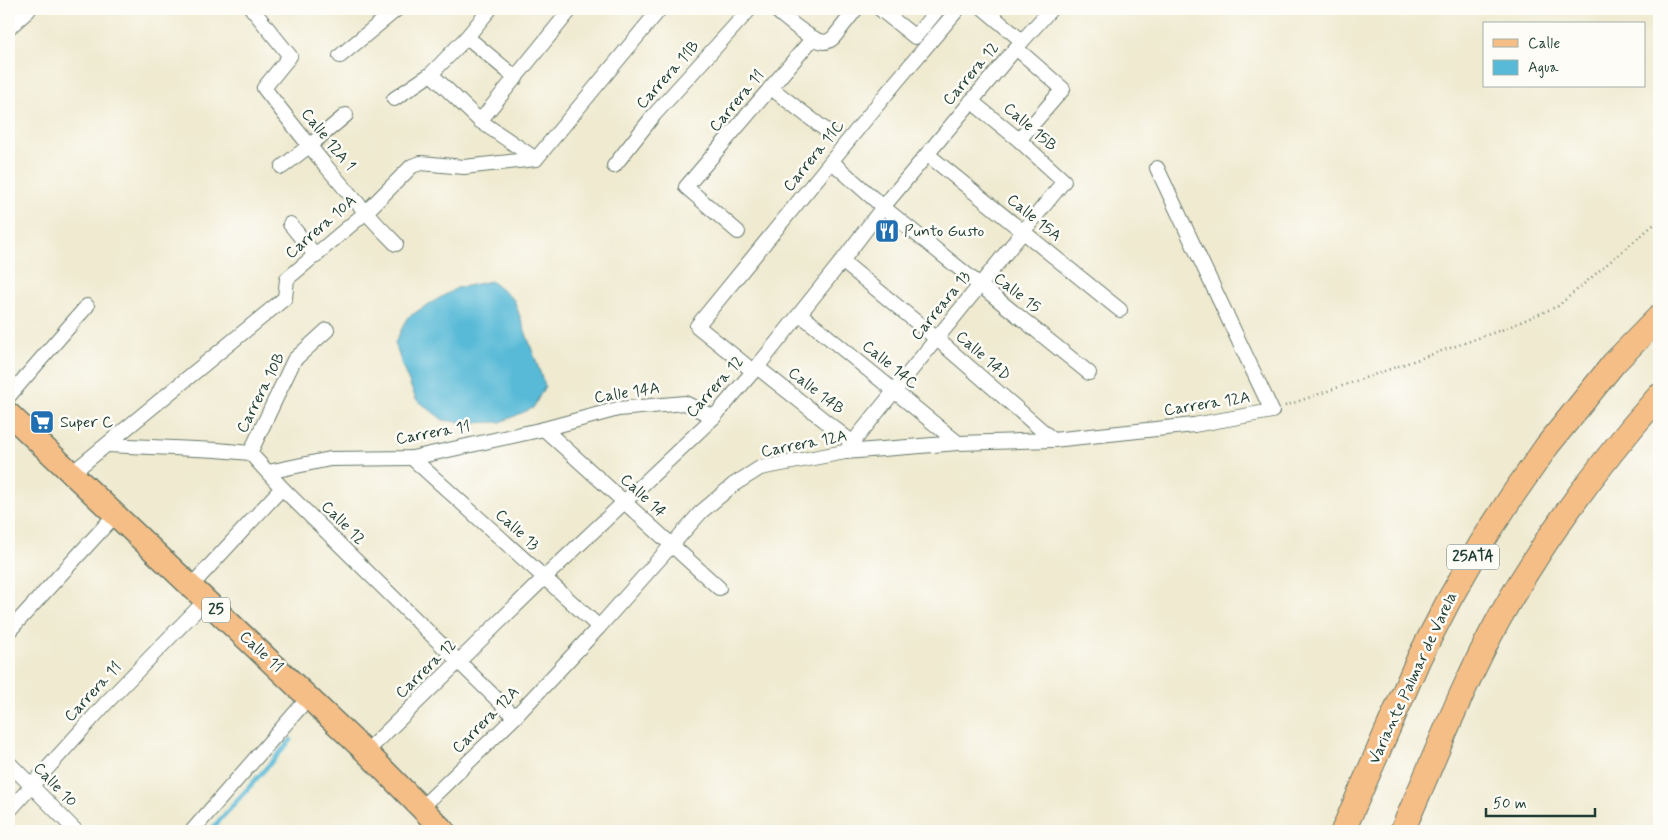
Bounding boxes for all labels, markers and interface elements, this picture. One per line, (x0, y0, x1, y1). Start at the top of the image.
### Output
legend (1483, 22, 1646, 88)
text: Calle (1528, 34, 1560, 54)
street label: Carrera 11B (632, 36, 704, 114)
street label: Carrera 12 (938, 38, 1004, 110)
text: Agua (1528, 58, 1560, 78)
street label: Carrera 11 (705, 65, 769, 137)
street label: Calle 15B (999, 98, 1061, 156)
street label: Calle 12A 1 (296, 104, 360, 176)
street label: Carrera 11C (779, 116, 849, 196)
street label: Calle 15A (1002, 189, 1066, 247)
street label: Carrera 10A (281, 190, 361, 264)
restaurant icon: Punto Gusto (874, 218, 900, 244)
place label: Punto Gusto (904, 221, 984, 242)
street label: Carreara 13 (906, 267, 976, 345)
street label: Calle 15 (989, 268, 1045, 318)
street label: Calle 14D (951, 326, 1015, 386)
street label: Calle 14C (857, 336, 923, 394)
street label: Carrera 10B (232, 349, 290, 437)
street label: Carrera 12 (682, 351, 748, 423)
street label: Calle 14B (784, 362, 848, 420)
street label: Calle 14A (593, 377, 661, 409)
street label: Carrera 12A (1162, 387, 1252, 421)
supermarket icon: Super C (29, 409, 55, 435)
place label: Super C (60, 412, 113, 433)
street label: Carrera 11 (394, 416, 472, 450)
street label: Carrera 12A (759, 425, 849, 463)
street label: Calle 14 (616, 469, 671, 523)
street label: Calle 12 (316, 496, 370, 550)
street label: Calle 13 (490, 505, 544, 556)
road number: 25ATA (1447, 544, 1499, 570)
street label: Variante Palmar de Varela (1364, 588, 1462, 768)
road number: 25 (202, 598, 230, 622)
street label: Calle 11 (235, 626, 287, 678)
street label: Carrera 12 (391, 635, 461, 703)
street label: Carrera 11 (60, 657, 126, 727)
street label: Carrera 12A (448, 682, 524, 758)
street label: Calle 10 (28, 758, 82, 812)
scale bar (1486, 785, 1594, 817)
text: 50 m (1493, 794, 1527, 814)

